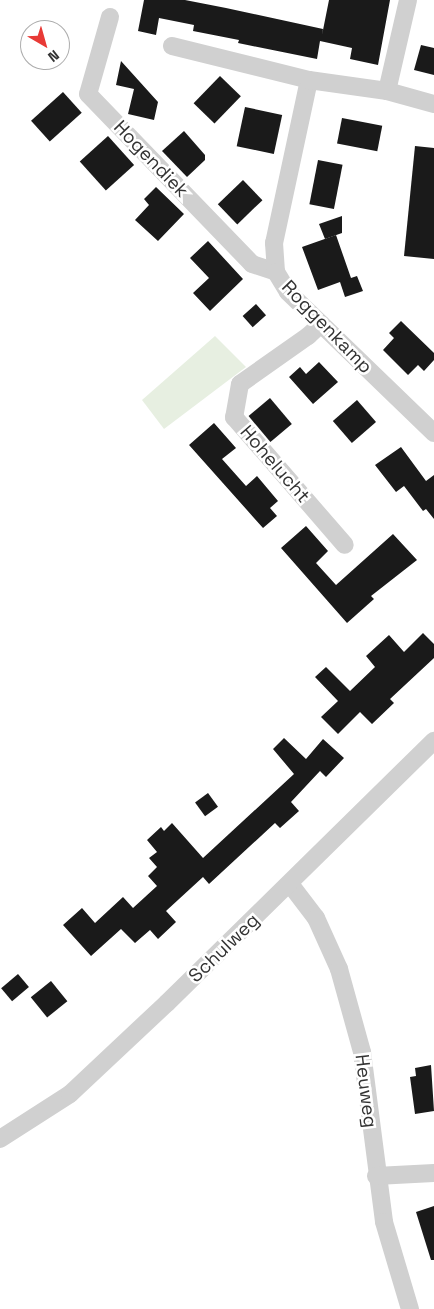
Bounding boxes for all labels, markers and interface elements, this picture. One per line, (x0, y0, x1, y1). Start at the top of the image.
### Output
north arrow (20, 20, 70, 70)
text: N (44, 46, 63, 66)
street label: Hogendiek (109, 116, 193, 202)
street label: Roggenkamp (277, 276, 377, 378)
street label: Hohelucht (235, 421, 315, 507)
street label: Schulweg (184, 909, 264, 987)
street label: Heuweg (350, 1053, 382, 1129)

